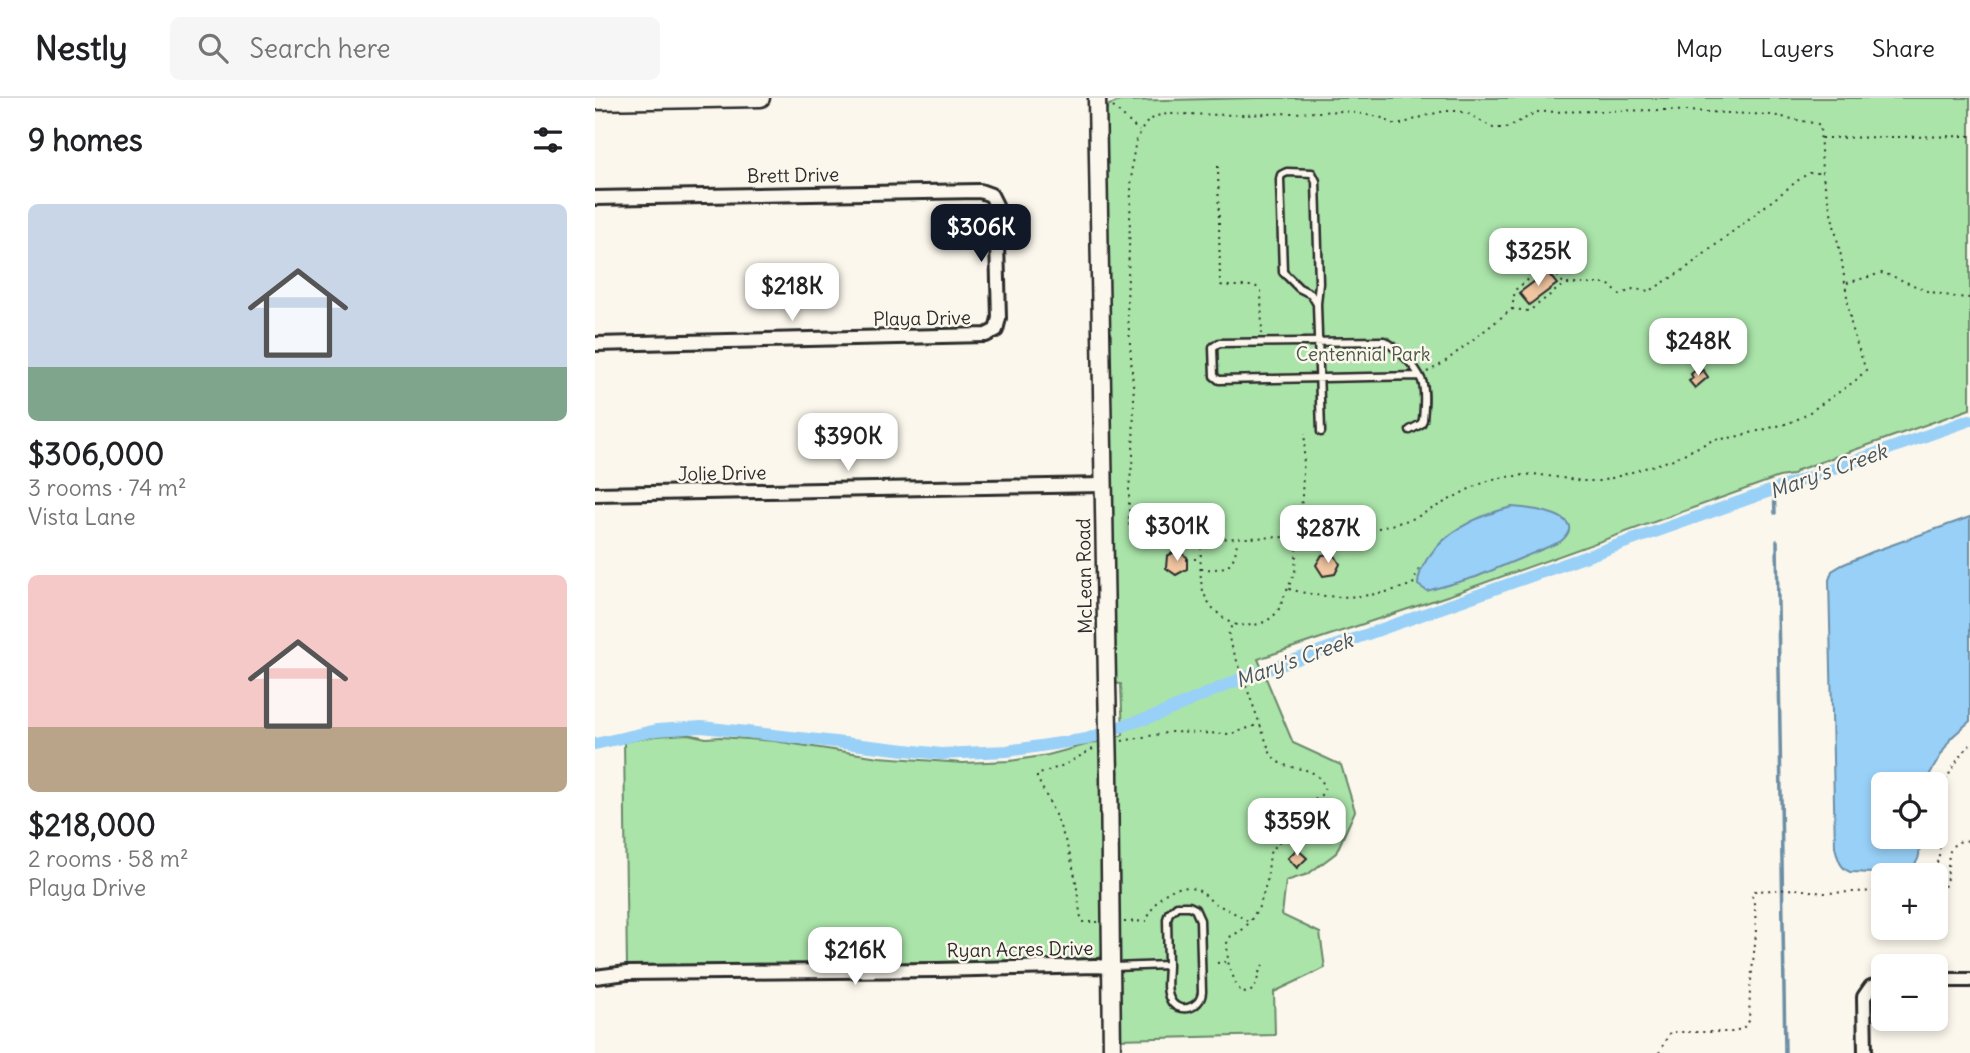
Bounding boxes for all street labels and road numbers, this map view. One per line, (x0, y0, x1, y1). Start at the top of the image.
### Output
street label: Brett Drive (747, 162, 839, 188)
street label: Playa Drive (873, 305, 971, 331)
street label: Jolie Drive (678, 460, 766, 486)
street label: McLean Road (1071, 518, 1097, 634)
street label: Ryan Acres Drive (947, 936, 1093, 962)

